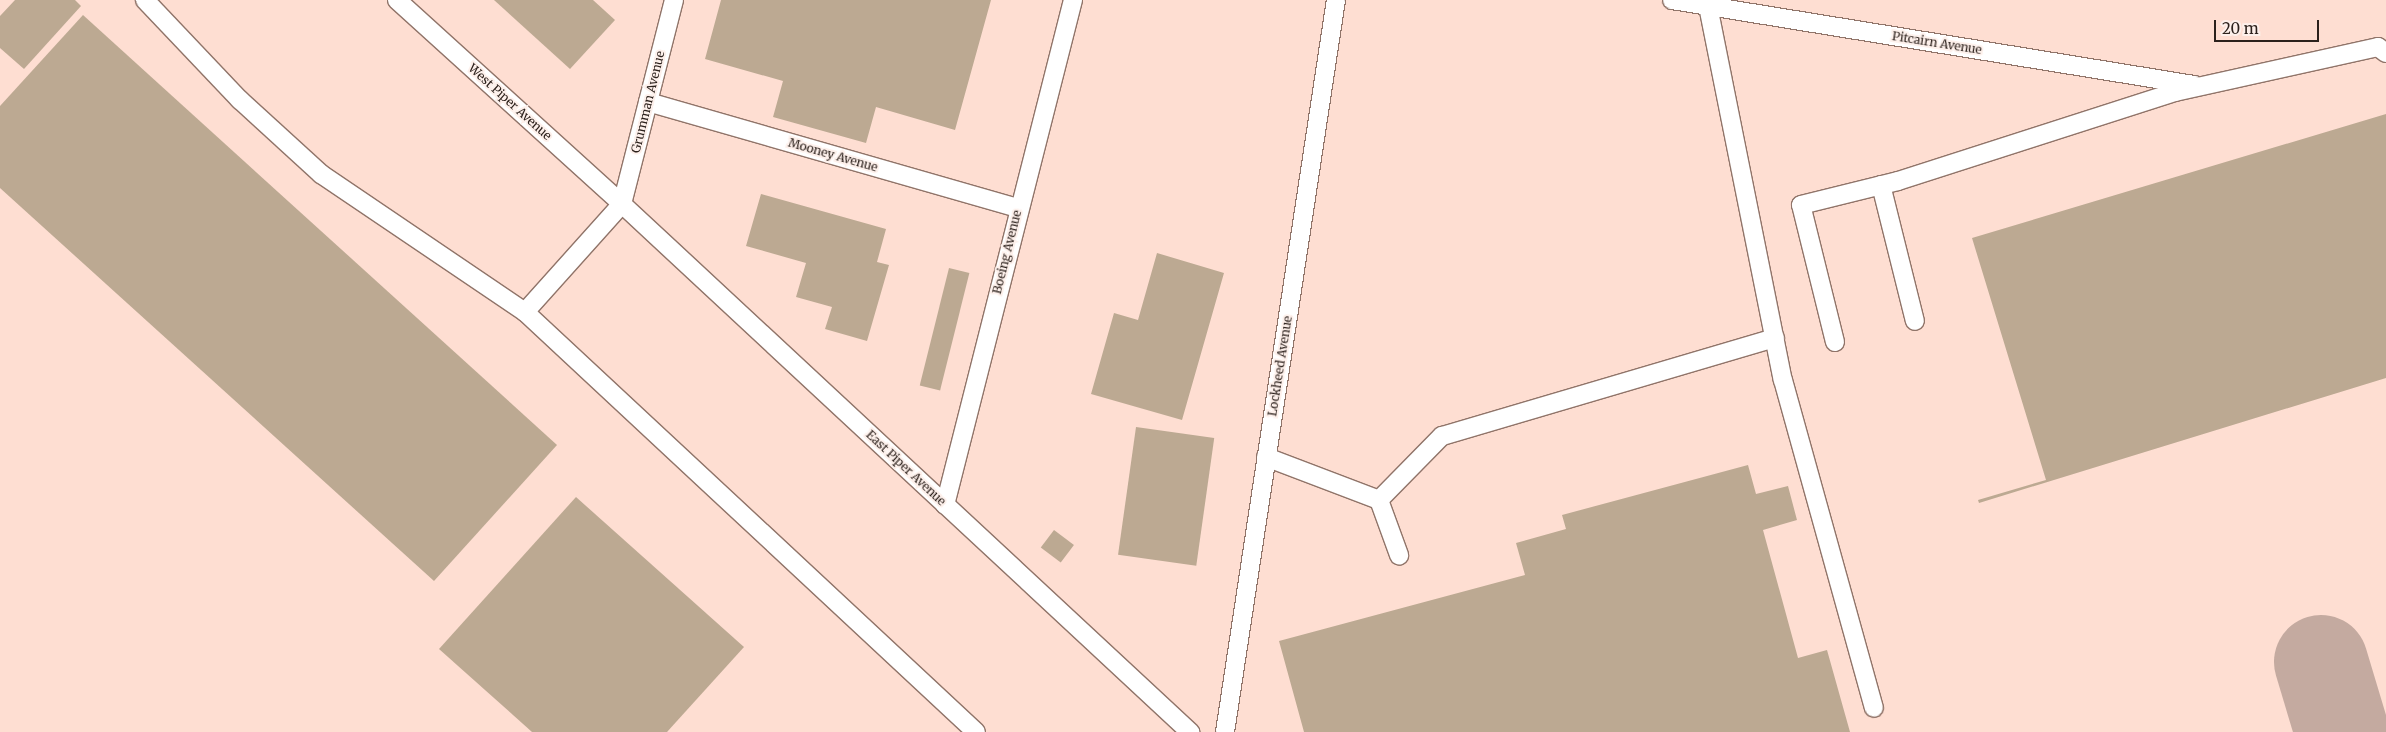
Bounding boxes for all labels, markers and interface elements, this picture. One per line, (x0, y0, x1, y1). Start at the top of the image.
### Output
scale bar (2216, 10, 2321, 42)
text: 20 m (2222, 19, 2259, 38)
street label: Pitcairn Avenue (1891, 29, 1983, 57)
street label: Grumman Avenue (628, 50, 668, 154)
street label: West Piper Avenue (465, 61, 555, 143)
street label: Mooney Avenue (787, 135, 879, 175)
street label: Boeing Avenue (990, 209, 1024, 295)
street label: Lockheed Avenue (1265, 315, 1295, 417)
street label: East Piper Avenue (863, 427, 949, 509)

